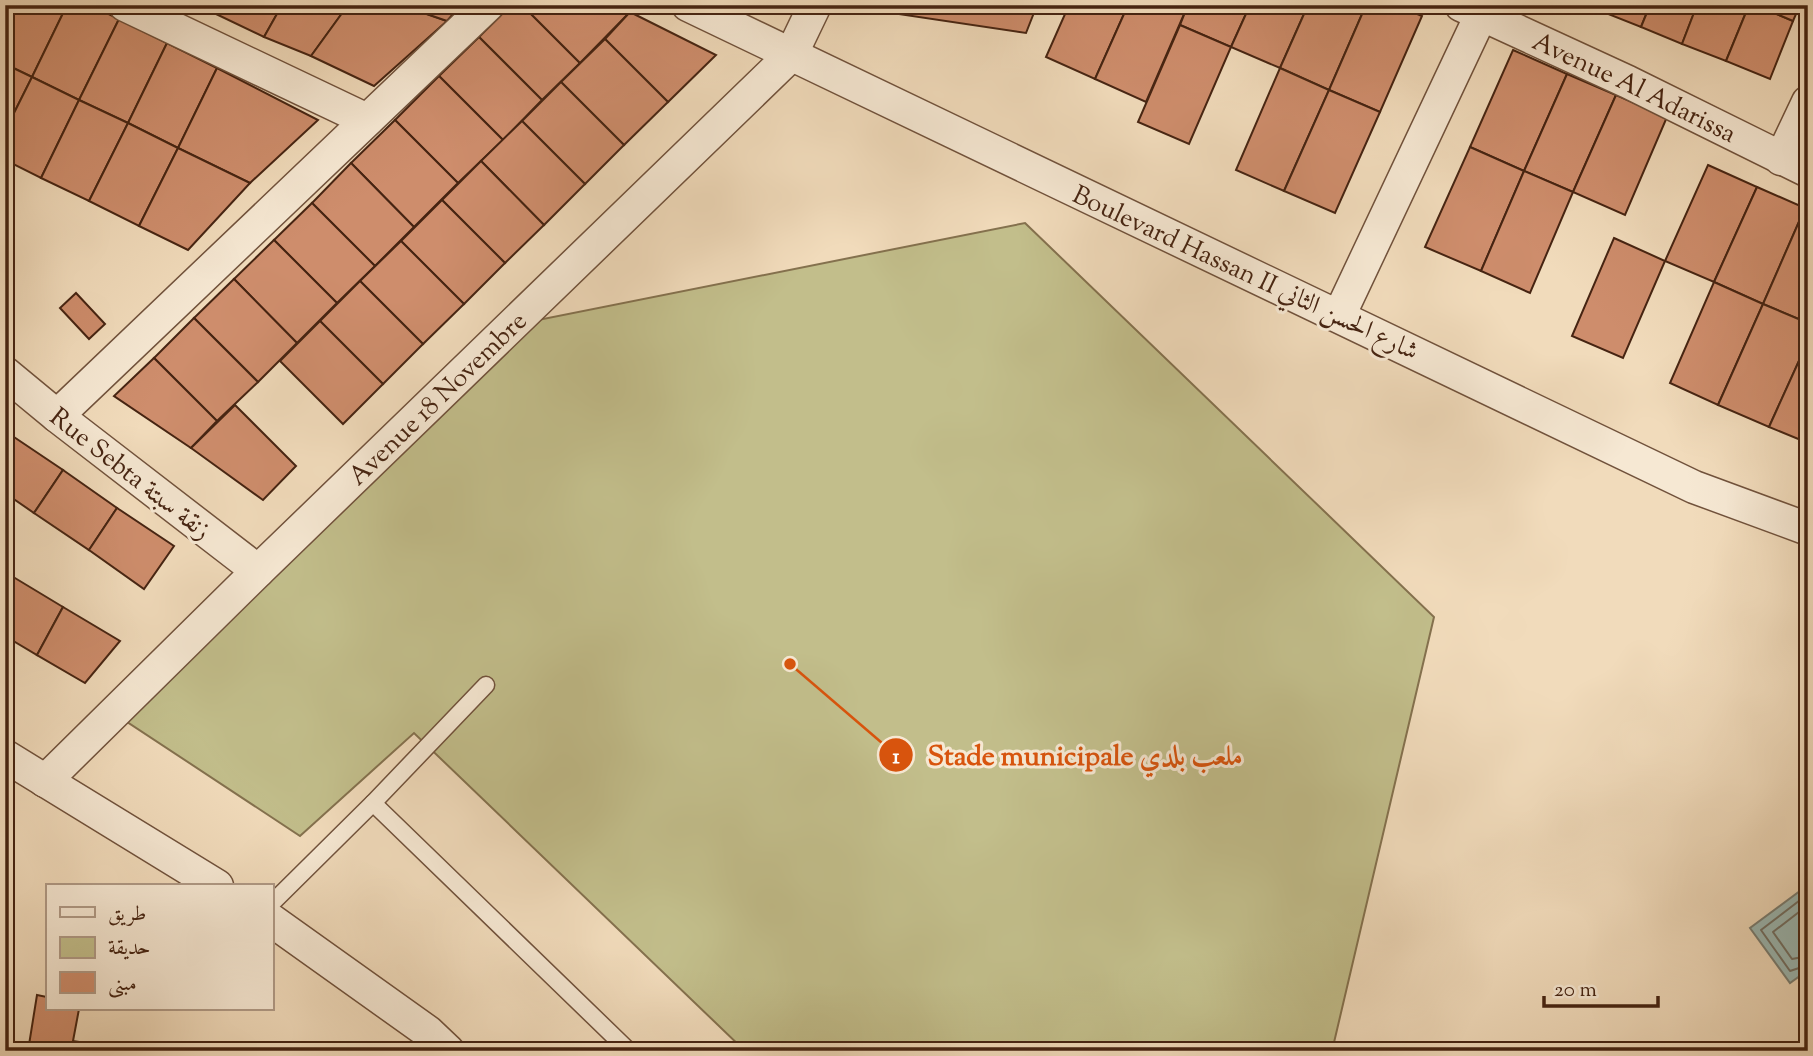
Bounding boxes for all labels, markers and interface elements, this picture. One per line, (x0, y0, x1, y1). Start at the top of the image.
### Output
street label: Avenue Al Adarissa (1526, 24, 1742, 154)
street label: Boulevard Hassan II شارع الحسن الثاني (1065, 178, 1424, 372)
street label: Avenue 18 Novembre (341, 304, 536, 495)
street label: Rue Sebta زنقة سبتة (41, 400, 218, 550)
callout: Stade municipale ملعب بلدي (878, 731, 1257, 780)
text: Stade municipale ملعب بلدي (927, 738, 1243, 778)
text: 1 (892, 743, 900, 773)
legend (46, 884, 273, 1010)
text: طريق (108, 900, 146, 930)
text: حديقة (108, 934, 151, 964)
scale bar (1544, 965, 1657, 1009)
text: مبنى (108, 970, 137, 1000)
text: 20 m (1554, 976, 1597, 1006)

